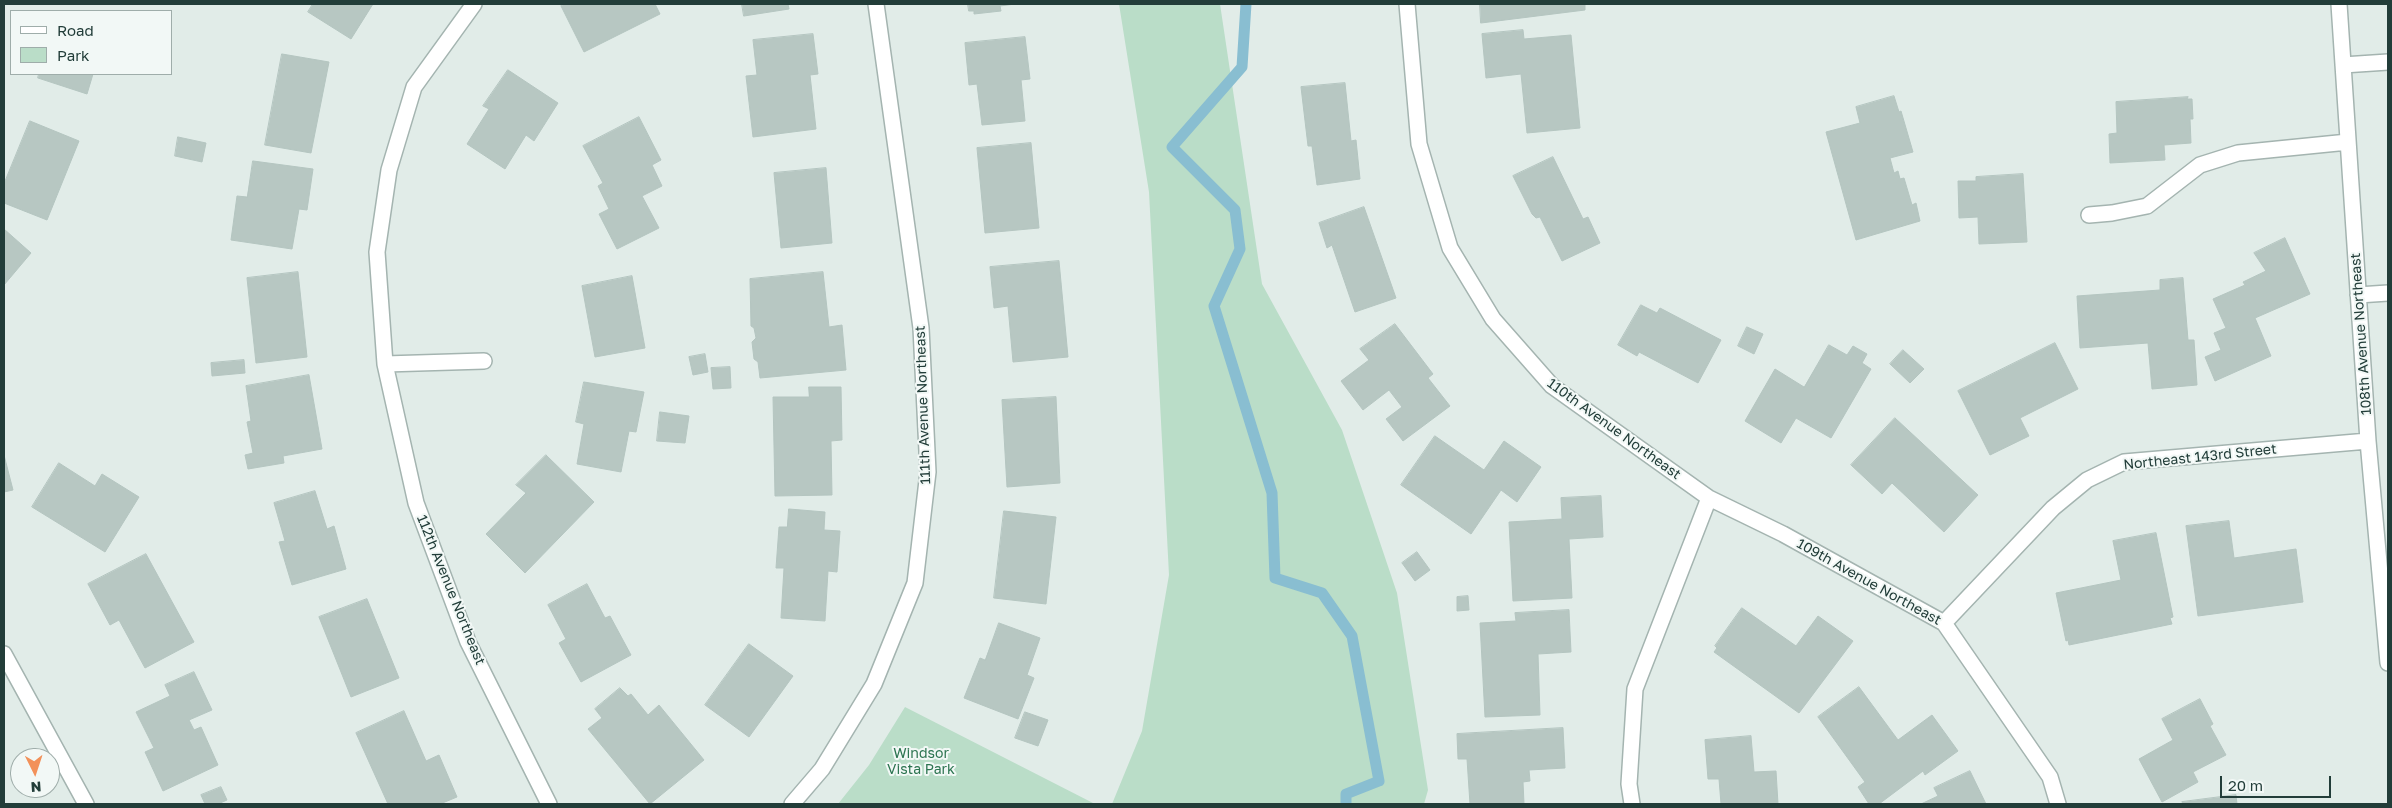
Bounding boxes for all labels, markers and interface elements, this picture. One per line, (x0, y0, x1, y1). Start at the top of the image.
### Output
legend (10, 10, 172, 75)
text: Road (57, 21, 94, 39)
text: Park (57, 46, 89, 64)
street label: 108th Avenue Northeast (2347, 252, 2375, 416)
street label: 111th Avenue Northeast (912, 325, 934, 485)
street label: 110th Avenue Northeast (1544, 375, 1684, 483)
street label: Northeast 143rd Street (2123, 441, 2277, 473)
street label: 112th Avenue Northeast (413, 513, 489, 667)
street label: 109th Avenue Northeast (1794, 535, 1944, 629)
park label: Windsor Vista Park (887, 746, 955, 779)
north arrow (10, 748, 60, 798)
scale bar (2222, 766, 2333, 798)
text: 20 m (2228, 776, 2263, 794)
text: N (30, 779, 42, 796)

